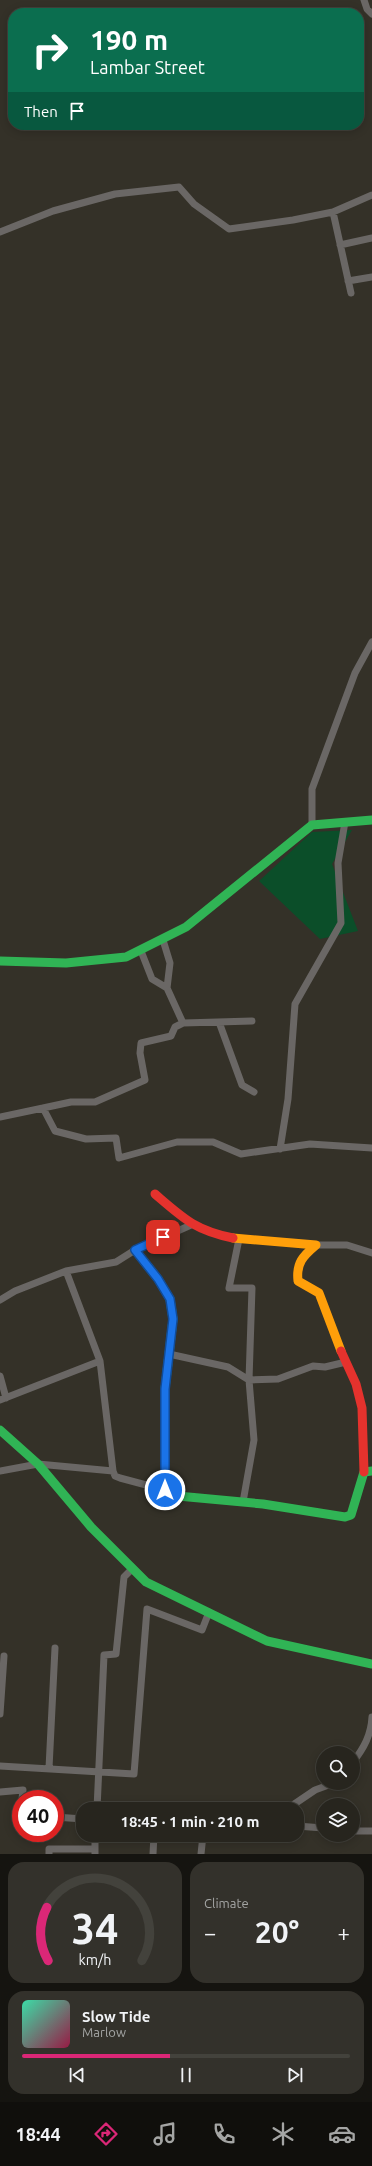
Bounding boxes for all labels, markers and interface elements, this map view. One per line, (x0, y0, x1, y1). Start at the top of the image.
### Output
icon: right (24, 24, 76, 76)
text: 190 m (90, 24, 168, 55)
text: Lambar Street (90, 57, 205, 77)
icon: arrive (66, 100, 88, 122)
text: Then (24, 103, 58, 120)
pin (146, 1220, 180, 1254)
icon: arrive (152, 1226, 174, 1248)
position arrow (144, 1469, 186, 1511)
map controls (316, 1746, 360, 1842)
button: search (316, 1746, 360, 1790)
speed limit sign: 40 (12, 1790, 64, 1842)
button: layers (316, 1798, 360, 1842)
text: 18:45 · 1 min · 210 m (121, 1813, 259, 1830)
text: Climate (204, 1896, 249, 1910)
text: 34 (72, 1904, 118, 1951)
text: 20° (255, 1915, 299, 1949)
text: − (204, 1920, 216, 1945)
text: + (338, 1920, 350, 1945)
text: km/h (79, 1951, 111, 1967)
text: Slow Tide (82, 2008, 150, 2025)
text: Marlow (82, 2025, 126, 2039)
icon: previous (66, 2064, 88, 2086)
icon: pause (175, 2064, 197, 2086)
icon: next (284, 2064, 306, 2086)
icon: directions (92, 2120, 120, 2148)
icon: music (151, 2120, 179, 2148)
icon: phone (210, 2120, 238, 2148)
icon: climate (269, 2120, 297, 2148)
icon: car (328, 2120, 356, 2148)
text: 18:44 (16, 2124, 61, 2144)

